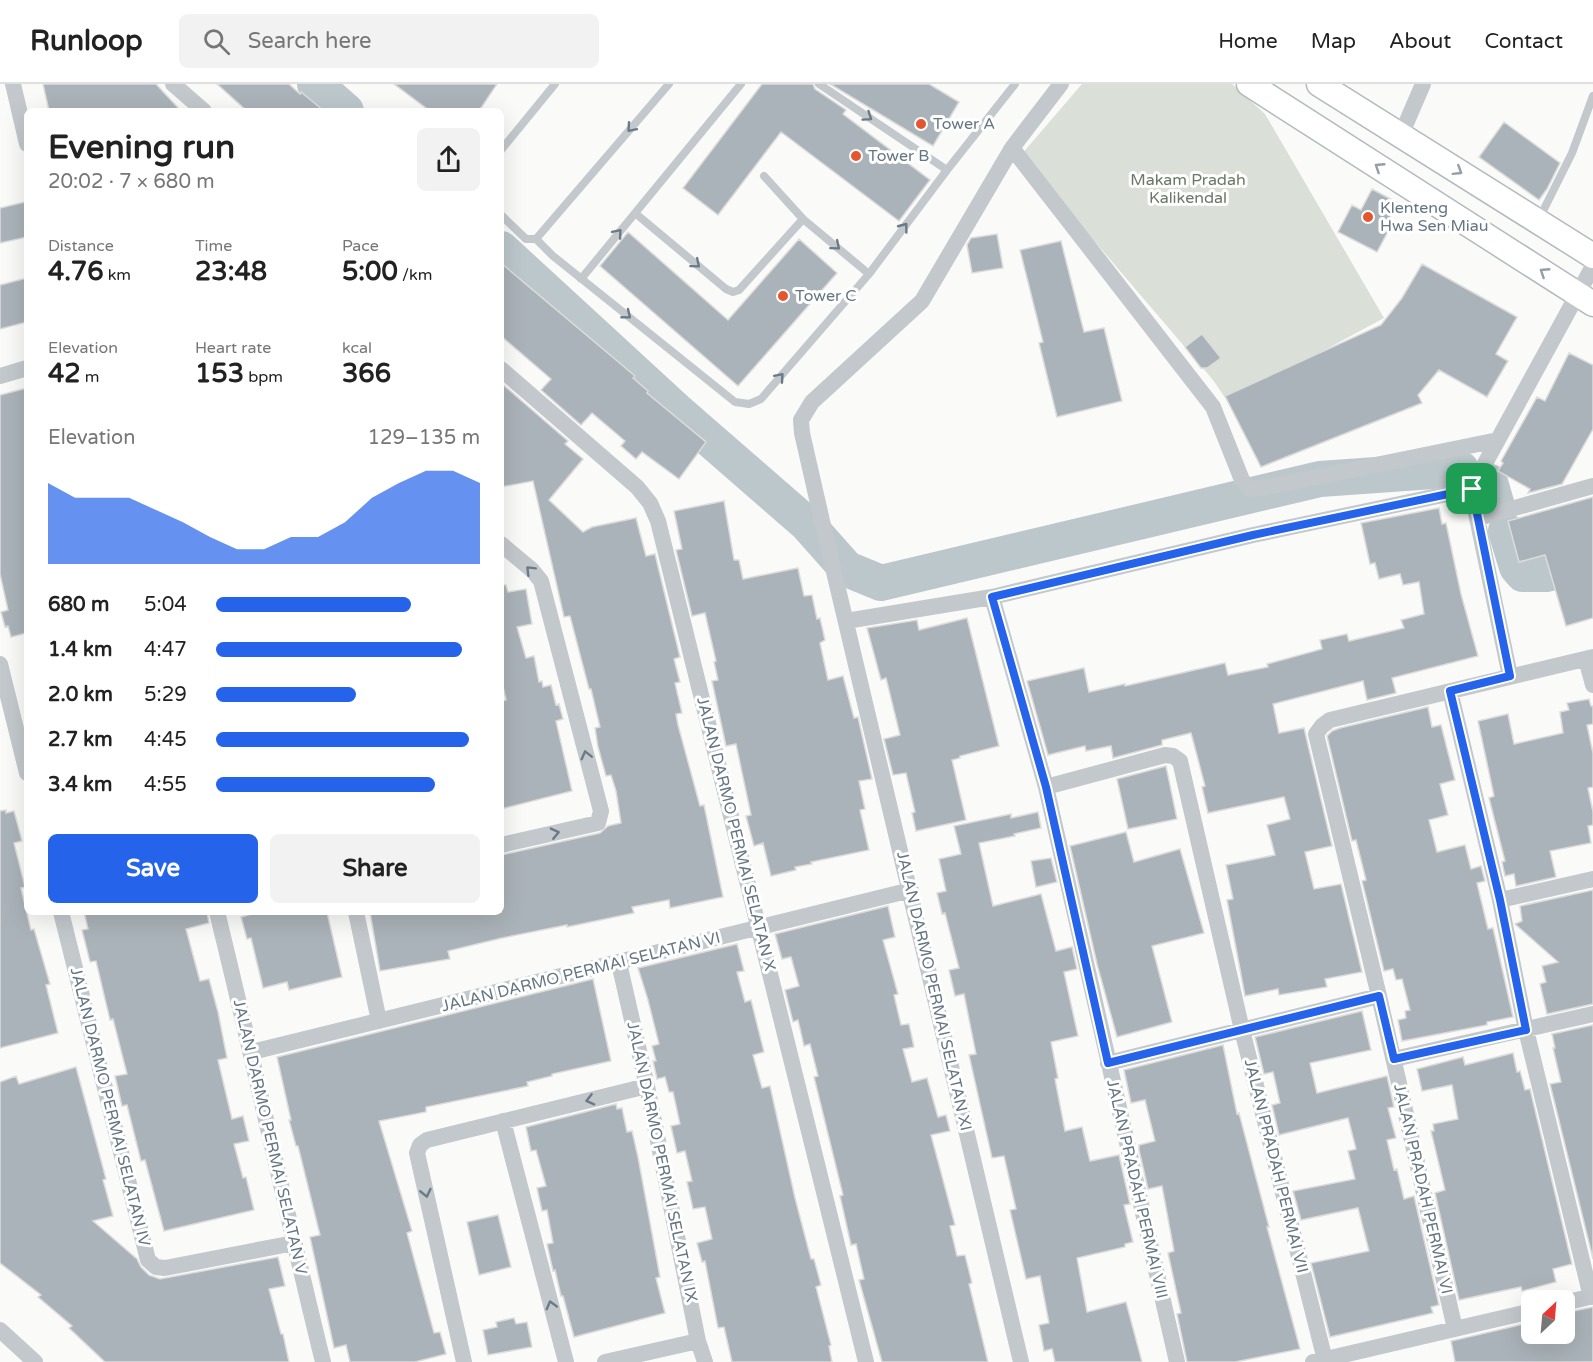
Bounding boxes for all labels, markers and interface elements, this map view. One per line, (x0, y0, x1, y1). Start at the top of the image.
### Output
search box (179, 14, 599, 68)
text: Runloop (30, 24, 143, 58)
icon: search (200, 25, 233, 58)
text: Search here (248, 28, 371, 54)
text: Home (1218, 29, 1278, 54)
text: Map (1311, 29, 1356, 54)
text: About (1389, 29, 1451, 54)
text: Contact (1484, 29, 1563, 54)
one-way arrow (861, 110, 872, 121)
place label: Tower A (933, 114, 995, 134)
marker: Tower A (914, 117, 928, 131)
one-way arrow (627, 121, 638, 132)
text: Evening run (48, 128, 235, 167)
button: share (417, 128, 480, 191)
place label: Tower B (868, 146, 929, 166)
marker: Tower B (849, 149, 863, 163)
one-way arrow (1375, 163, 1385, 175)
one-way arrow (1451, 164, 1462, 175)
text: 20:02 · 7 × 680 m (48, 170, 215, 194)
park label: Makam Pradah Kalikendal (1130, 170, 1246, 208)
place label: Klenteng Hwa Sen Miau (1380, 198, 1488, 236)
marker: Klenteng Hwa Sen Miau (1361, 210, 1375, 224)
one-way arrow (897, 222, 908, 233)
one-way arrow (611, 229, 622, 240)
text: Distance (48, 236, 114, 256)
text: Time (195, 236, 232, 256)
text: Pace (342, 236, 379, 256)
one-way arrow (829, 239, 840, 250)
text: 4.76 (48, 256, 103, 287)
text: 23:48 (195, 256, 267, 287)
text: 5:00 (342, 256, 398, 287)
one-way arrow (689, 257, 700, 268)
text: km (103, 265, 131, 285)
text: /km (398, 265, 432, 285)
one-way arrow (1539, 269, 1550, 280)
place label: Tower C (795, 286, 856, 306)
marker: Tower C (776, 289, 790, 303)
one-way arrow (620, 308, 631, 319)
text: Elevation (48, 338, 118, 358)
text: Heart rate (195, 338, 271, 358)
text: kcal (342, 338, 372, 358)
text: 42 (48, 358, 81, 389)
text: 153 (195, 358, 244, 389)
text: 366 (342, 358, 391, 389)
text: m (81, 367, 100, 387)
text: bpm (244, 367, 283, 387)
one-way arrow (773, 373, 784, 384)
text: Elevation (48, 426, 135, 450)
text: 129–135 m (367, 426, 480, 450)
pin (1446, 463, 1497, 514)
icon: arrive (1455, 472, 1488, 505)
one-way arrow (527, 566, 537, 577)
text: 680 m (48, 593, 109, 617)
text: 5:04 (144, 593, 187, 617)
text: 1.4 km (48, 638, 112, 662)
text: 4:47 (144, 638, 187, 662)
text: 2.0 km (48, 683, 113, 707)
text: 5:29 (144, 683, 187, 707)
street label: JALAN DARMO PERMAI SELATAN X (692, 695, 780, 973)
text: 2.7 km (48, 728, 113, 752)
text: 4:45 (144, 728, 187, 752)
one-way arrow (581, 750, 594, 760)
text: 3.4 km (48, 773, 112, 797)
text: 4:55 (144, 773, 187, 797)
one-way arrow (550, 827, 560, 840)
button: Save (48, 834, 258, 903)
button: Share (270, 834, 480, 903)
street label: JALAN DARMO PERMAI SELATAN XI (892, 849, 976, 1133)
street label: JALAN DARMO PERMAI SELATAN VI (439, 928, 723, 1016)
street label: JALAN DARMO PERMAI SELATAN IV (66, 965, 154, 1249)
street label: JALAN DARMO PERMAI SELATAN V (229, 997, 311, 1277)
street label: JALAN DARMO PERMAI SELATAN IX (622, 1020, 702, 1304)
street label: JALAN PRADAH PERMAI VII (1240, 1057, 1312, 1275)
street label: JALAN PRADAH PERMAI VIII (1102, 1077, 1172, 1301)
street label: JALAN PRADAH PERMAI VI (1389, 1082, 1457, 1296)
one-way arrow (585, 1092, 595, 1105)
one-way arrow (419, 1188, 432, 1198)
north arrow (1521, 1290, 1575, 1344)
map controls (1521, 1290, 1575, 1344)
one-way arrow (546, 1301, 559, 1311)

